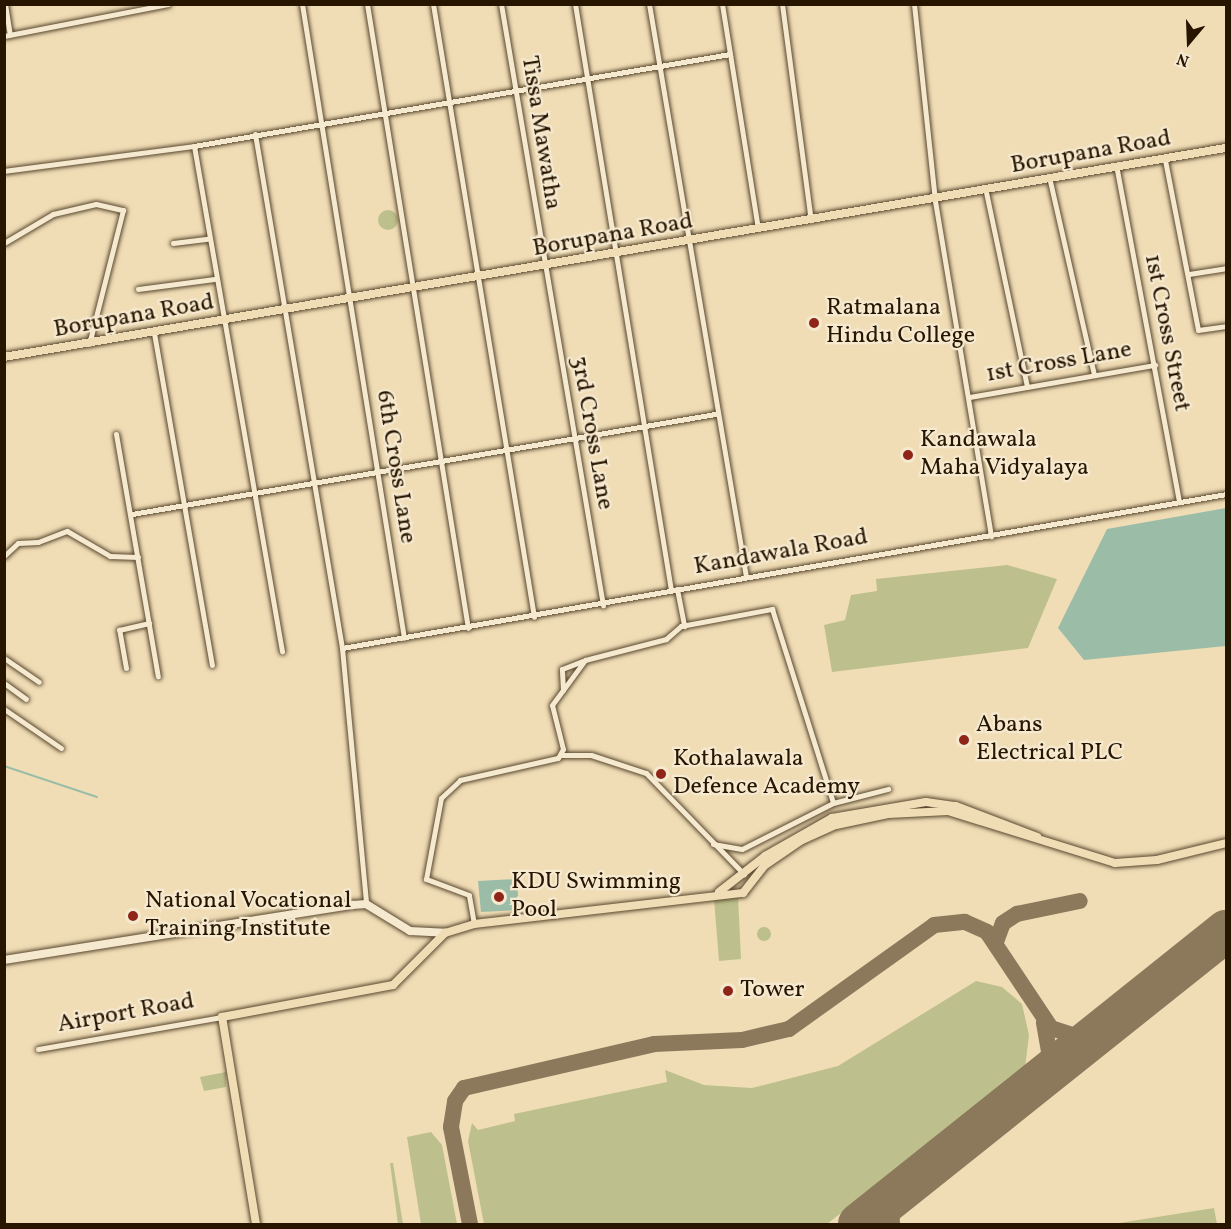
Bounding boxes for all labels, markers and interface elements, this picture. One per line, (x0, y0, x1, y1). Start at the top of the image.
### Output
north arrow (1159, 12, 1219, 72)
text: N (1174, 47, 1192, 71)
street label: Tissa Mawatha (514, 54, 566, 212)
street label: Borupana Road (1009, 125, 1173, 181)
street label: Borupana Road (531, 208, 695, 264)
street label: 1st Cross Street (1137, 252, 1195, 414)
street label: Borupana Road (52, 289, 216, 345)
place label: Ratmalana Hindu College (826, 295, 975, 351)
marker: Ratmalana Hindu College (807, 316, 821, 330)
street label: 1st Cross Lane (984, 336, 1134, 390)
street label: 3rd Cross Lane (563, 354, 619, 512)
street label: 6th Cross Lane (369, 388, 421, 546)
place label: Kandawala Maha Vidyalaya (920, 427, 1090, 483)
marker: Kandawala Maha Vidyalaya (901, 448, 915, 462)
street label: Kandawala Road (692, 524, 870, 582)
place label: Abans Electrical PLC (976, 712, 1123, 768)
marker: Abans Electrical PLC (957, 733, 971, 747)
place label: Kothalawala Defence Academy (673, 746, 860, 802)
marker: Kothalawala Defence Academy (654, 767, 668, 781)
place label: KDU Swimming Pool (511, 869, 681, 925)
place label: National Vocational Training Institute (145, 888, 352, 944)
marker: KDU Swimming Pool (492, 890, 506, 904)
marker: National Vocational Training Institute (126, 909, 140, 923)
place label: Tower (740, 977, 805, 1005)
marker: Tower (721, 984, 735, 998)
street label: Airport Road (55, 988, 197, 1040)

